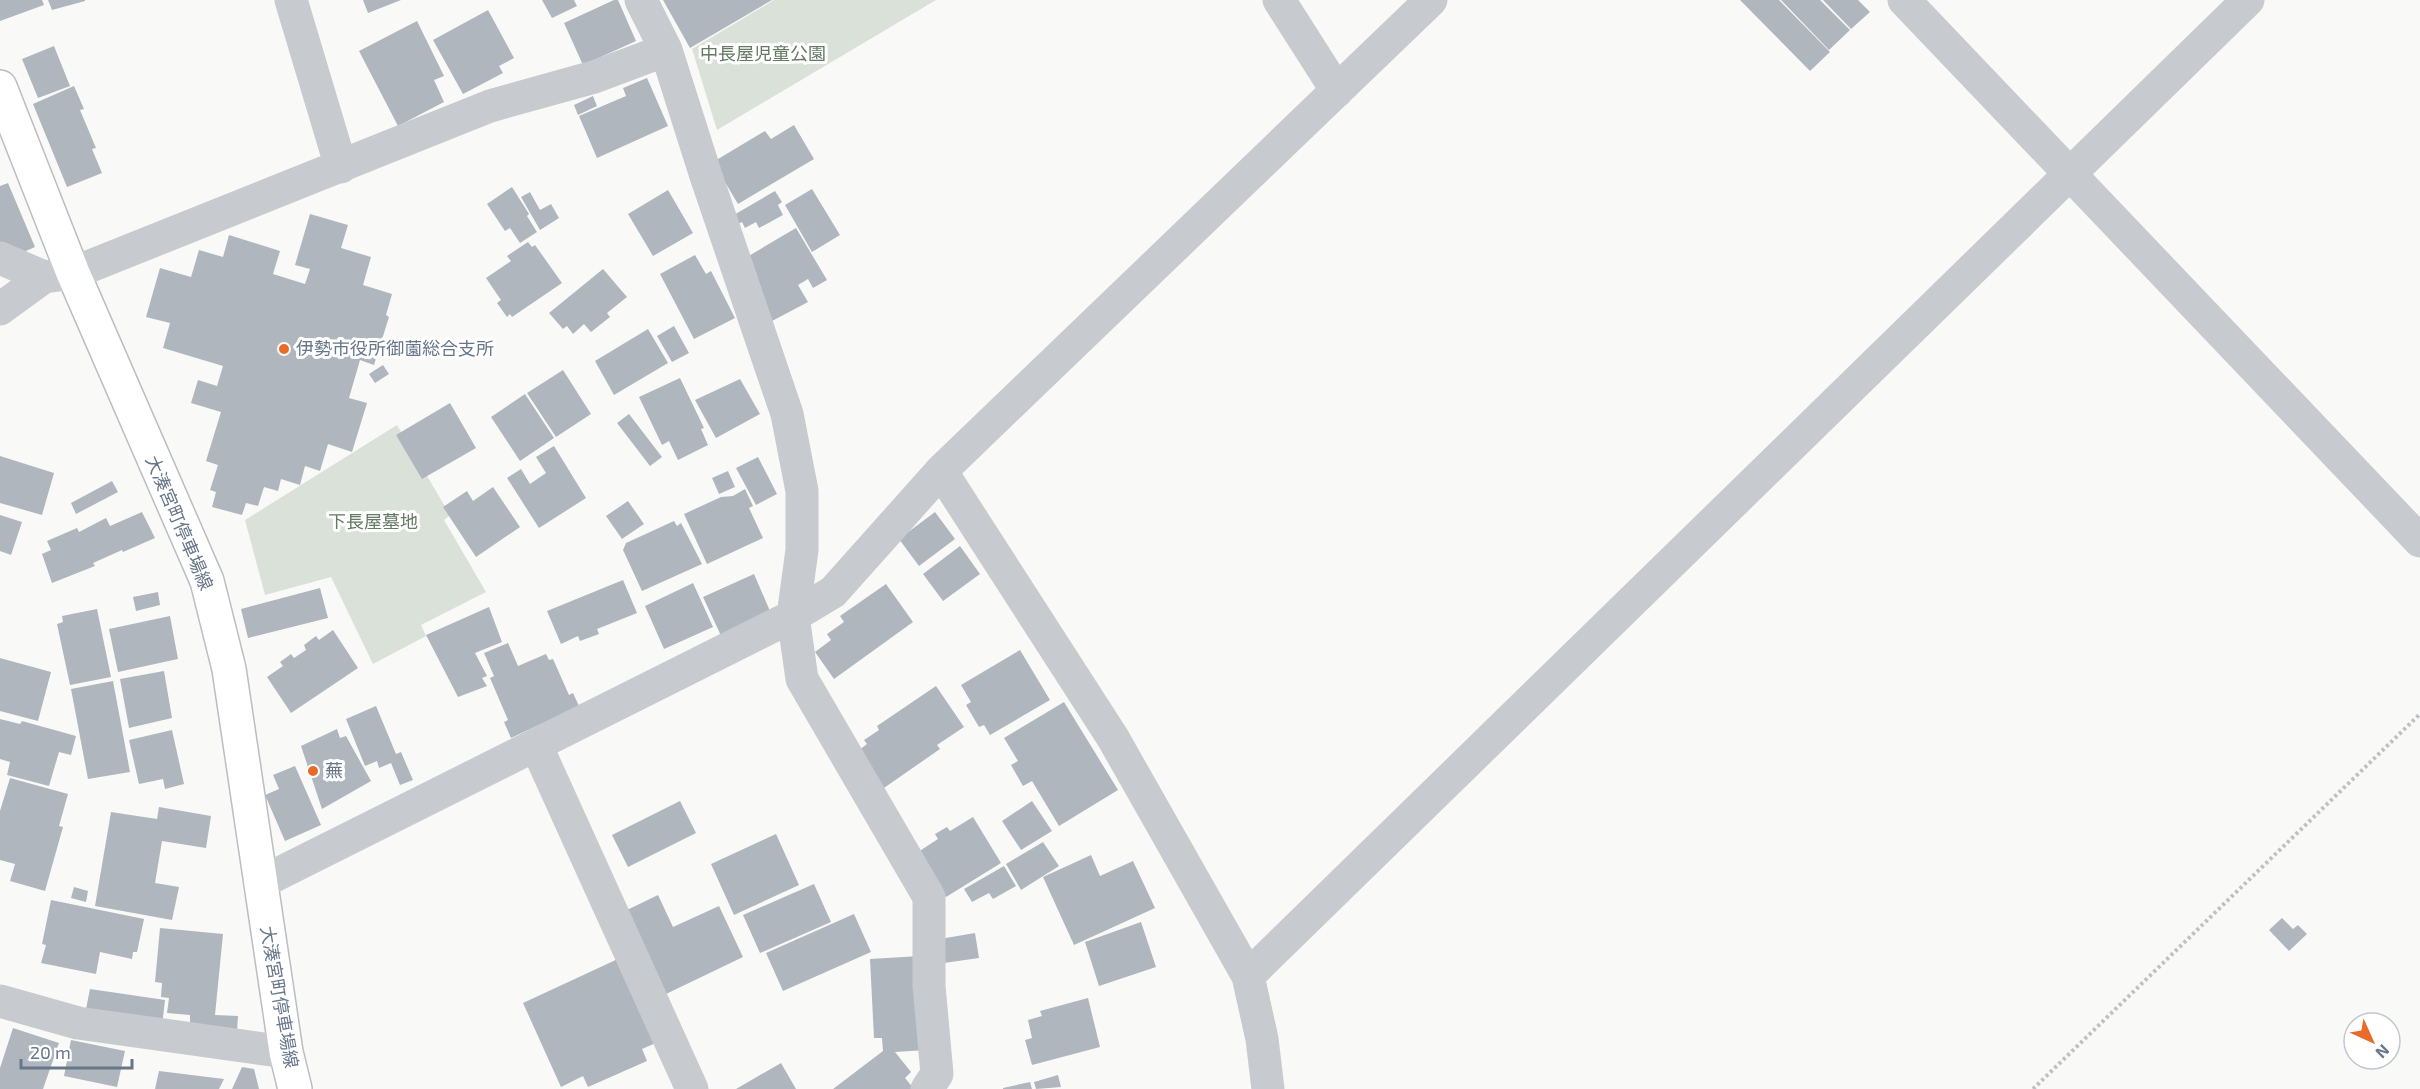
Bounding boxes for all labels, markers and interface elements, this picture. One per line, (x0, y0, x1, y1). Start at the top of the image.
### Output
park label: 中長屋児童公園 (700, 42, 826, 64)
place label: 伊勢市役所御薗総合支所 (296, 337, 494, 359)
marker: 伊勢市役所御薗総合支所 (277, 342, 291, 356)
street label: 大湊宮町停車場線 (142, 452, 218, 593)
park label: 下長屋墓地 (328, 510, 418, 532)
place label: 蕪 (325, 759, 343, 781)
marker: 蕪 (306, 764, 320, 778)
street label: 大湊宮町停車場線 (257, 924, 303, 1070)
north arrow (2342, 1011, 2402, 1071)
scale bar (21, 1032, 132, 1070)
text: 20 m (30, 1041, 71, 1063)
text: N (2372, 1041, 2394, 1063)

